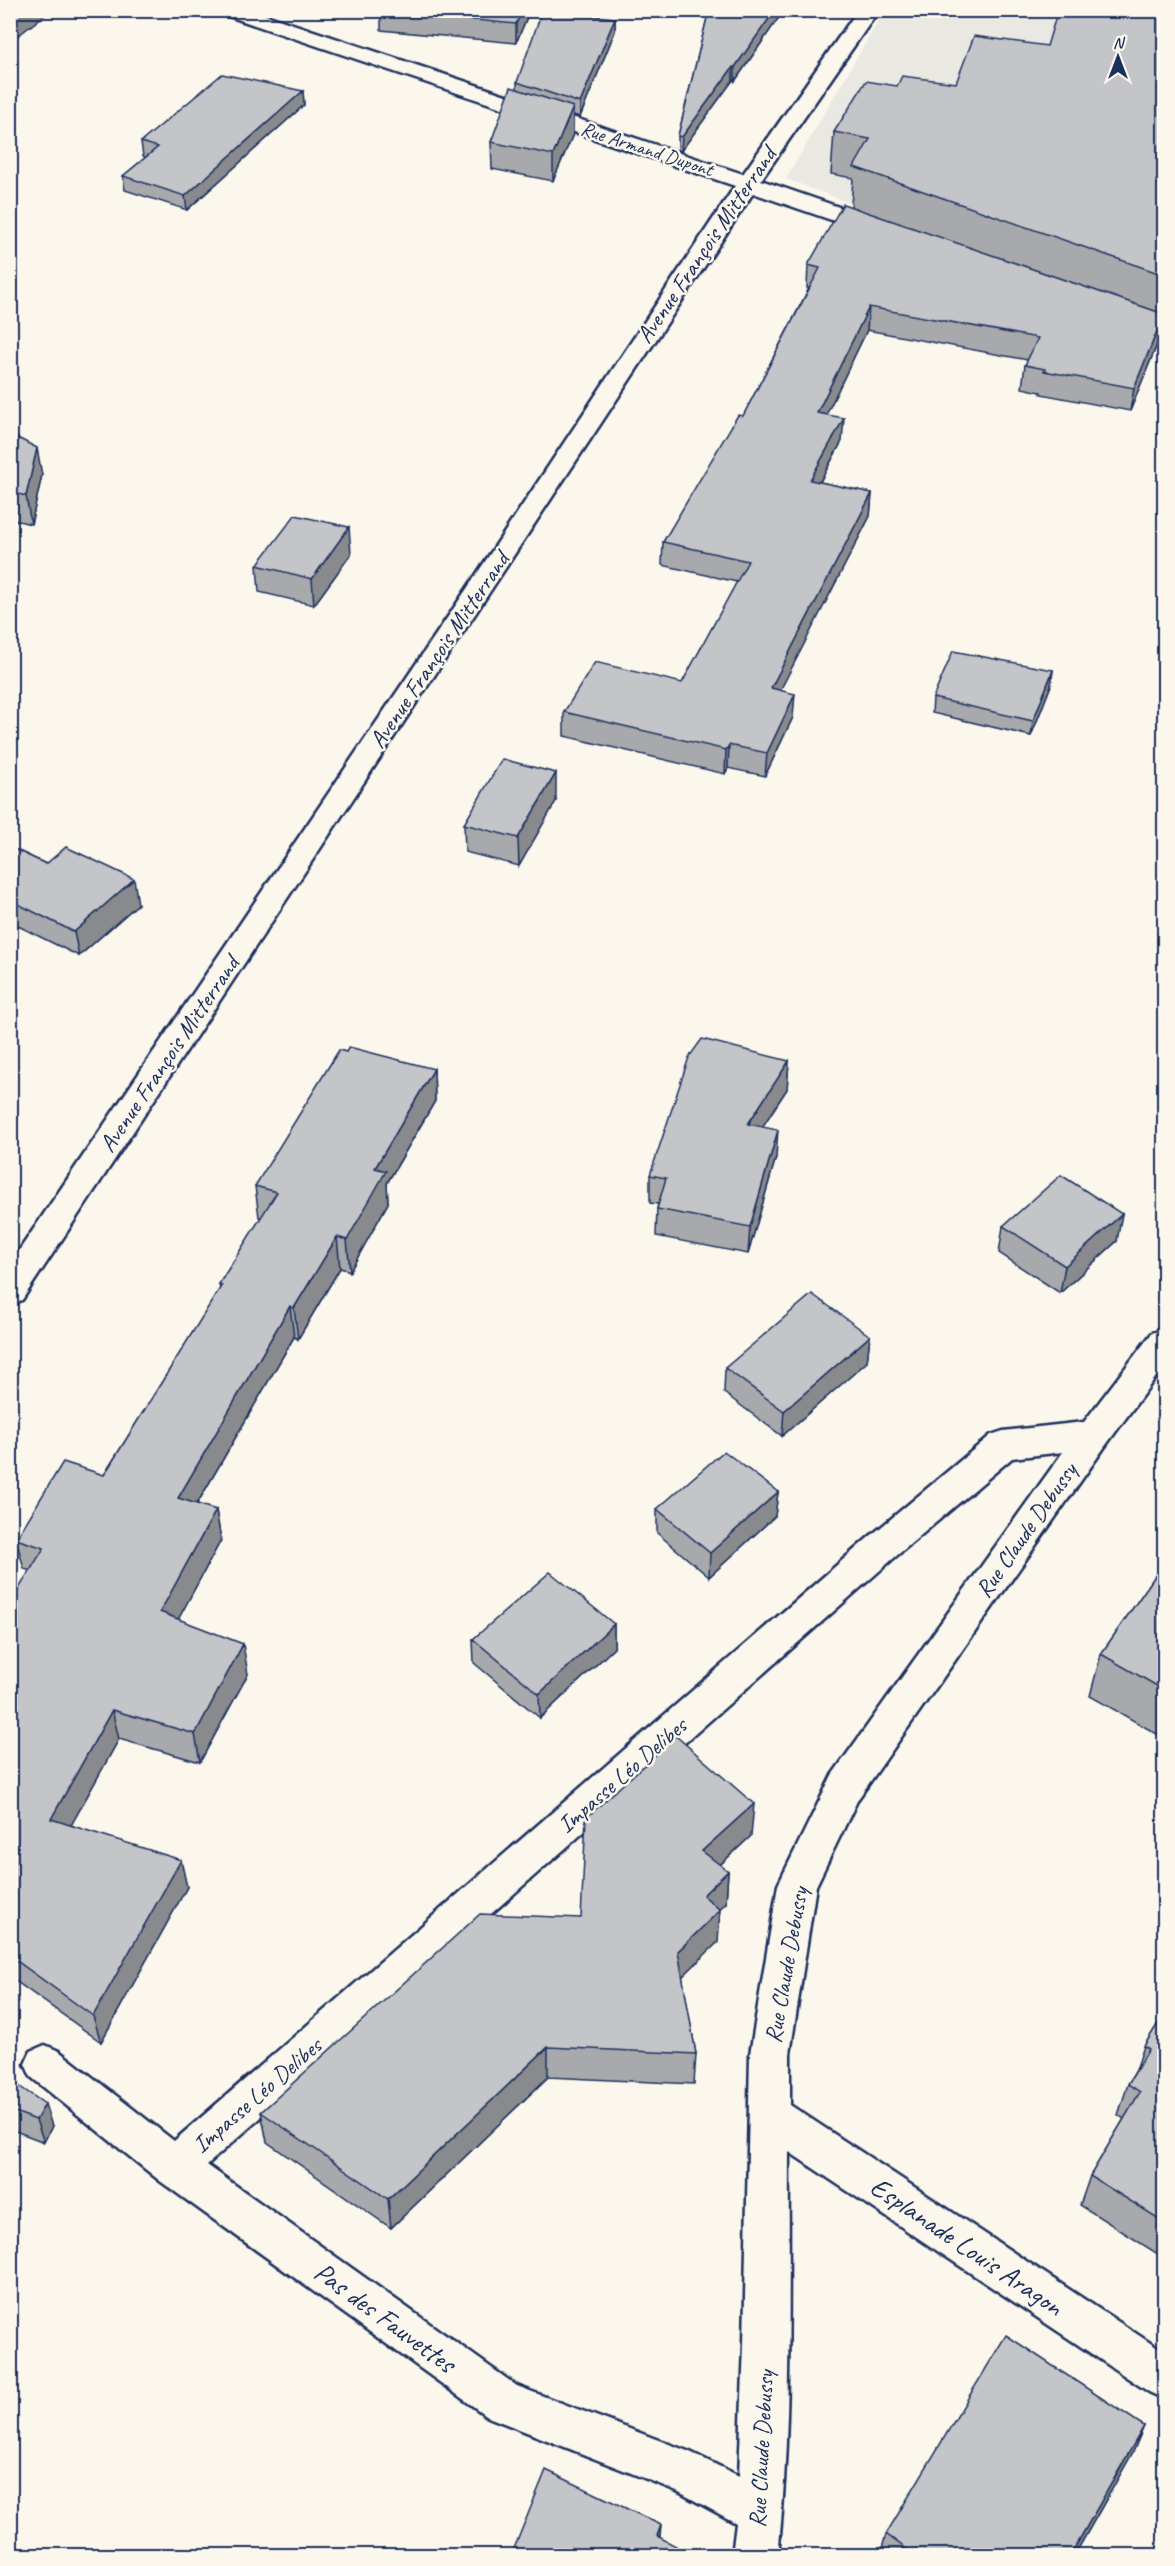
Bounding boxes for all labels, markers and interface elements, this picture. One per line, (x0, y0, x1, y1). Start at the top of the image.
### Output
north arrow (1088, 27, 1148, 87)
text: N (1113, 33, 1126, 53)
street label: Rue Armand Dupont (578, 116, 718, 183)
street label: Avenue François Mitterrand (629, 138, 785, 349)
street label: Avenue François Mitterrand (362, 543, 518, 754)
street label: Avenue François Mitterrand (92, 947, 248, 1158)
street label: Rue Claude Debussy (969, 1455, 1085, 1603)
street label: Impasse Léo Delibes (551, 1710, 694, 1839)
street label: Rue Claude Debussy (758, 1883, 815, 2045)
street label: Impasse Léo Delibes (186, 2030, 329, 2159)
street label: Esplanade Louis Aragon (864, 2169, 1071, 2324)
street label: Pas des Fauvettes (308, 2254, 464, 2381)
street label: Rue Claude Debussy (742, 2368, 780, 2528)

